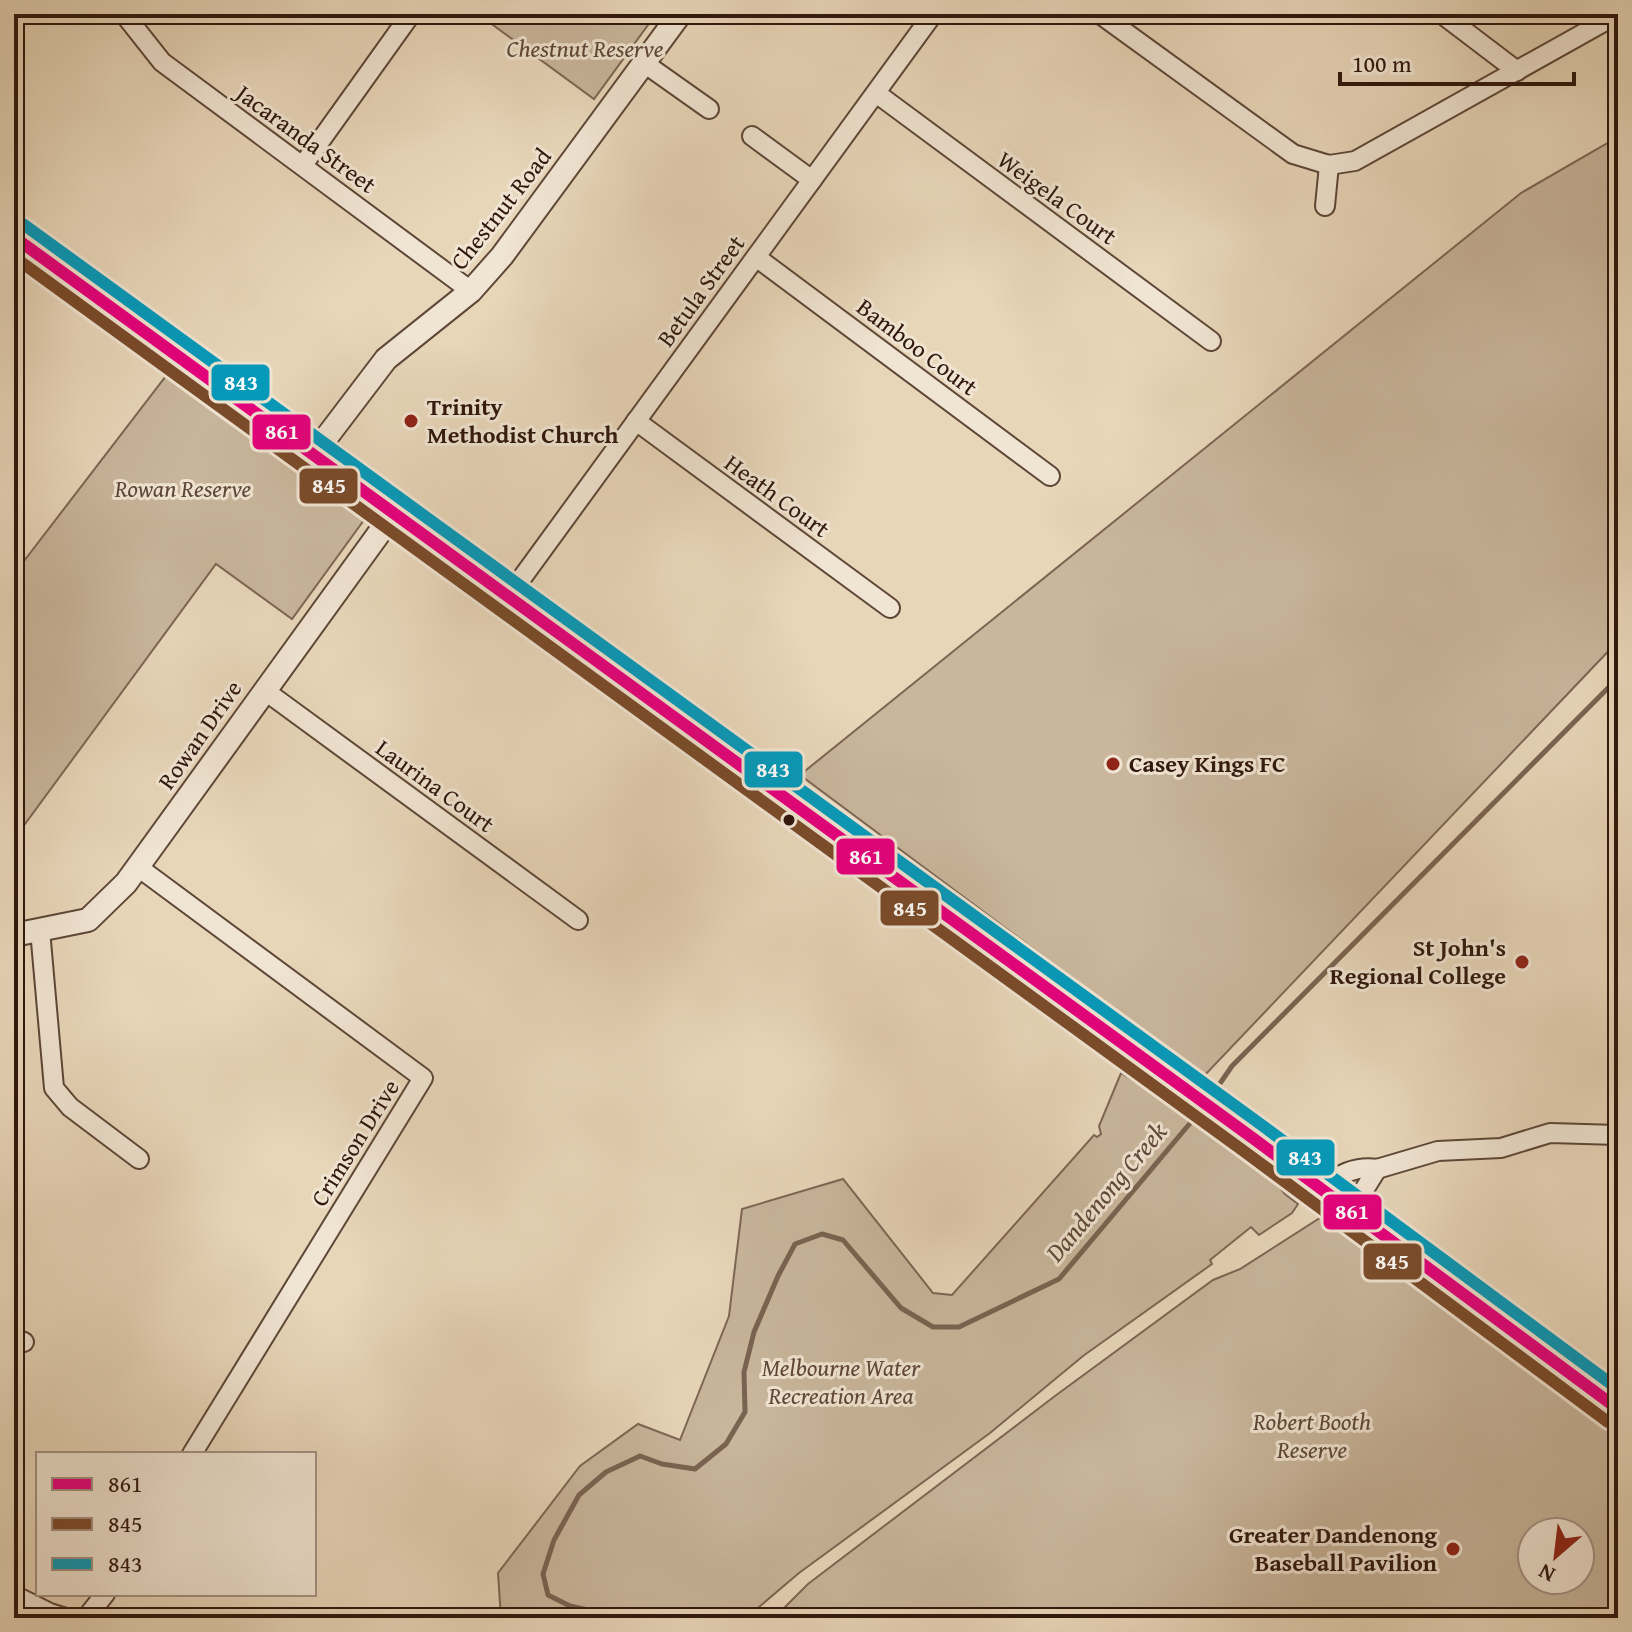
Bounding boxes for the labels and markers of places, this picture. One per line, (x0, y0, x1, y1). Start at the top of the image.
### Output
place label: Trinity Methodist Church (427, 389, 618, 452)
marker: Trinity Methodist Church (402, 412, 420, 430)
place label: Casey Kings FC (1129, 746, 1286, 781)
marker: Casey Kings FC (1104, 755, 1122, 773)
unlabelled marker (781, 812, 797, 828)
place label: St John's Regional College (1330, 930, 1506, 993)
marker: St John's Regional College (1513, 953, 1531, 971)
place label: Greater Dandenong Baseball Pavilion (1229, 1517, 1437, 1580)
marker: Greater Dandenong Baseball Pavilion (1444, 1540, 1462, 1558)

